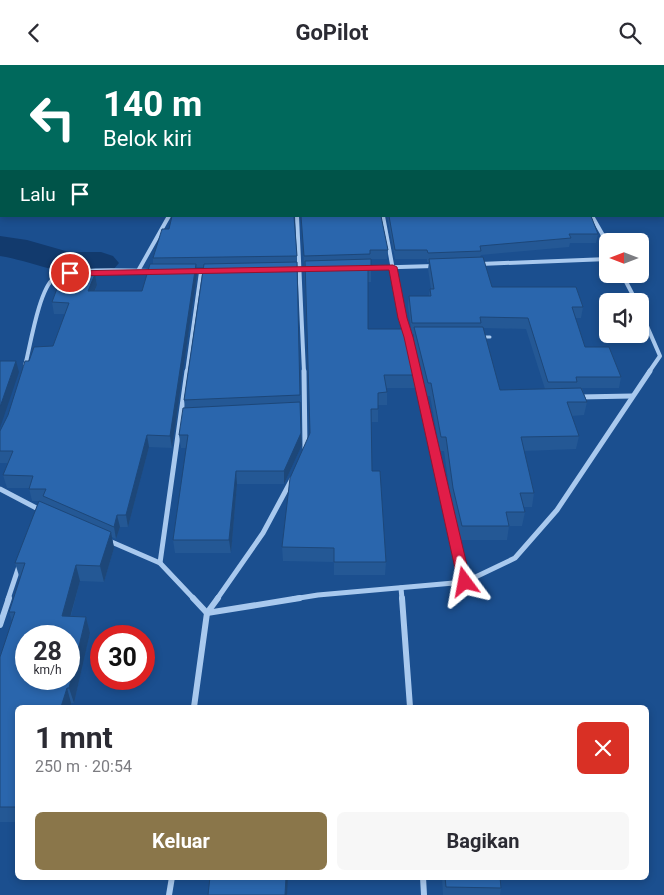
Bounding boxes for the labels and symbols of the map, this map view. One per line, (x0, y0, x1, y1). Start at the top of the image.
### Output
north arrow (599, 233, 649, 283)
pin (49, 252, 91, 294)
position arrow (438, 555, 490, 607)
speed limit sign: 30 (90, 625, 155, 690)

